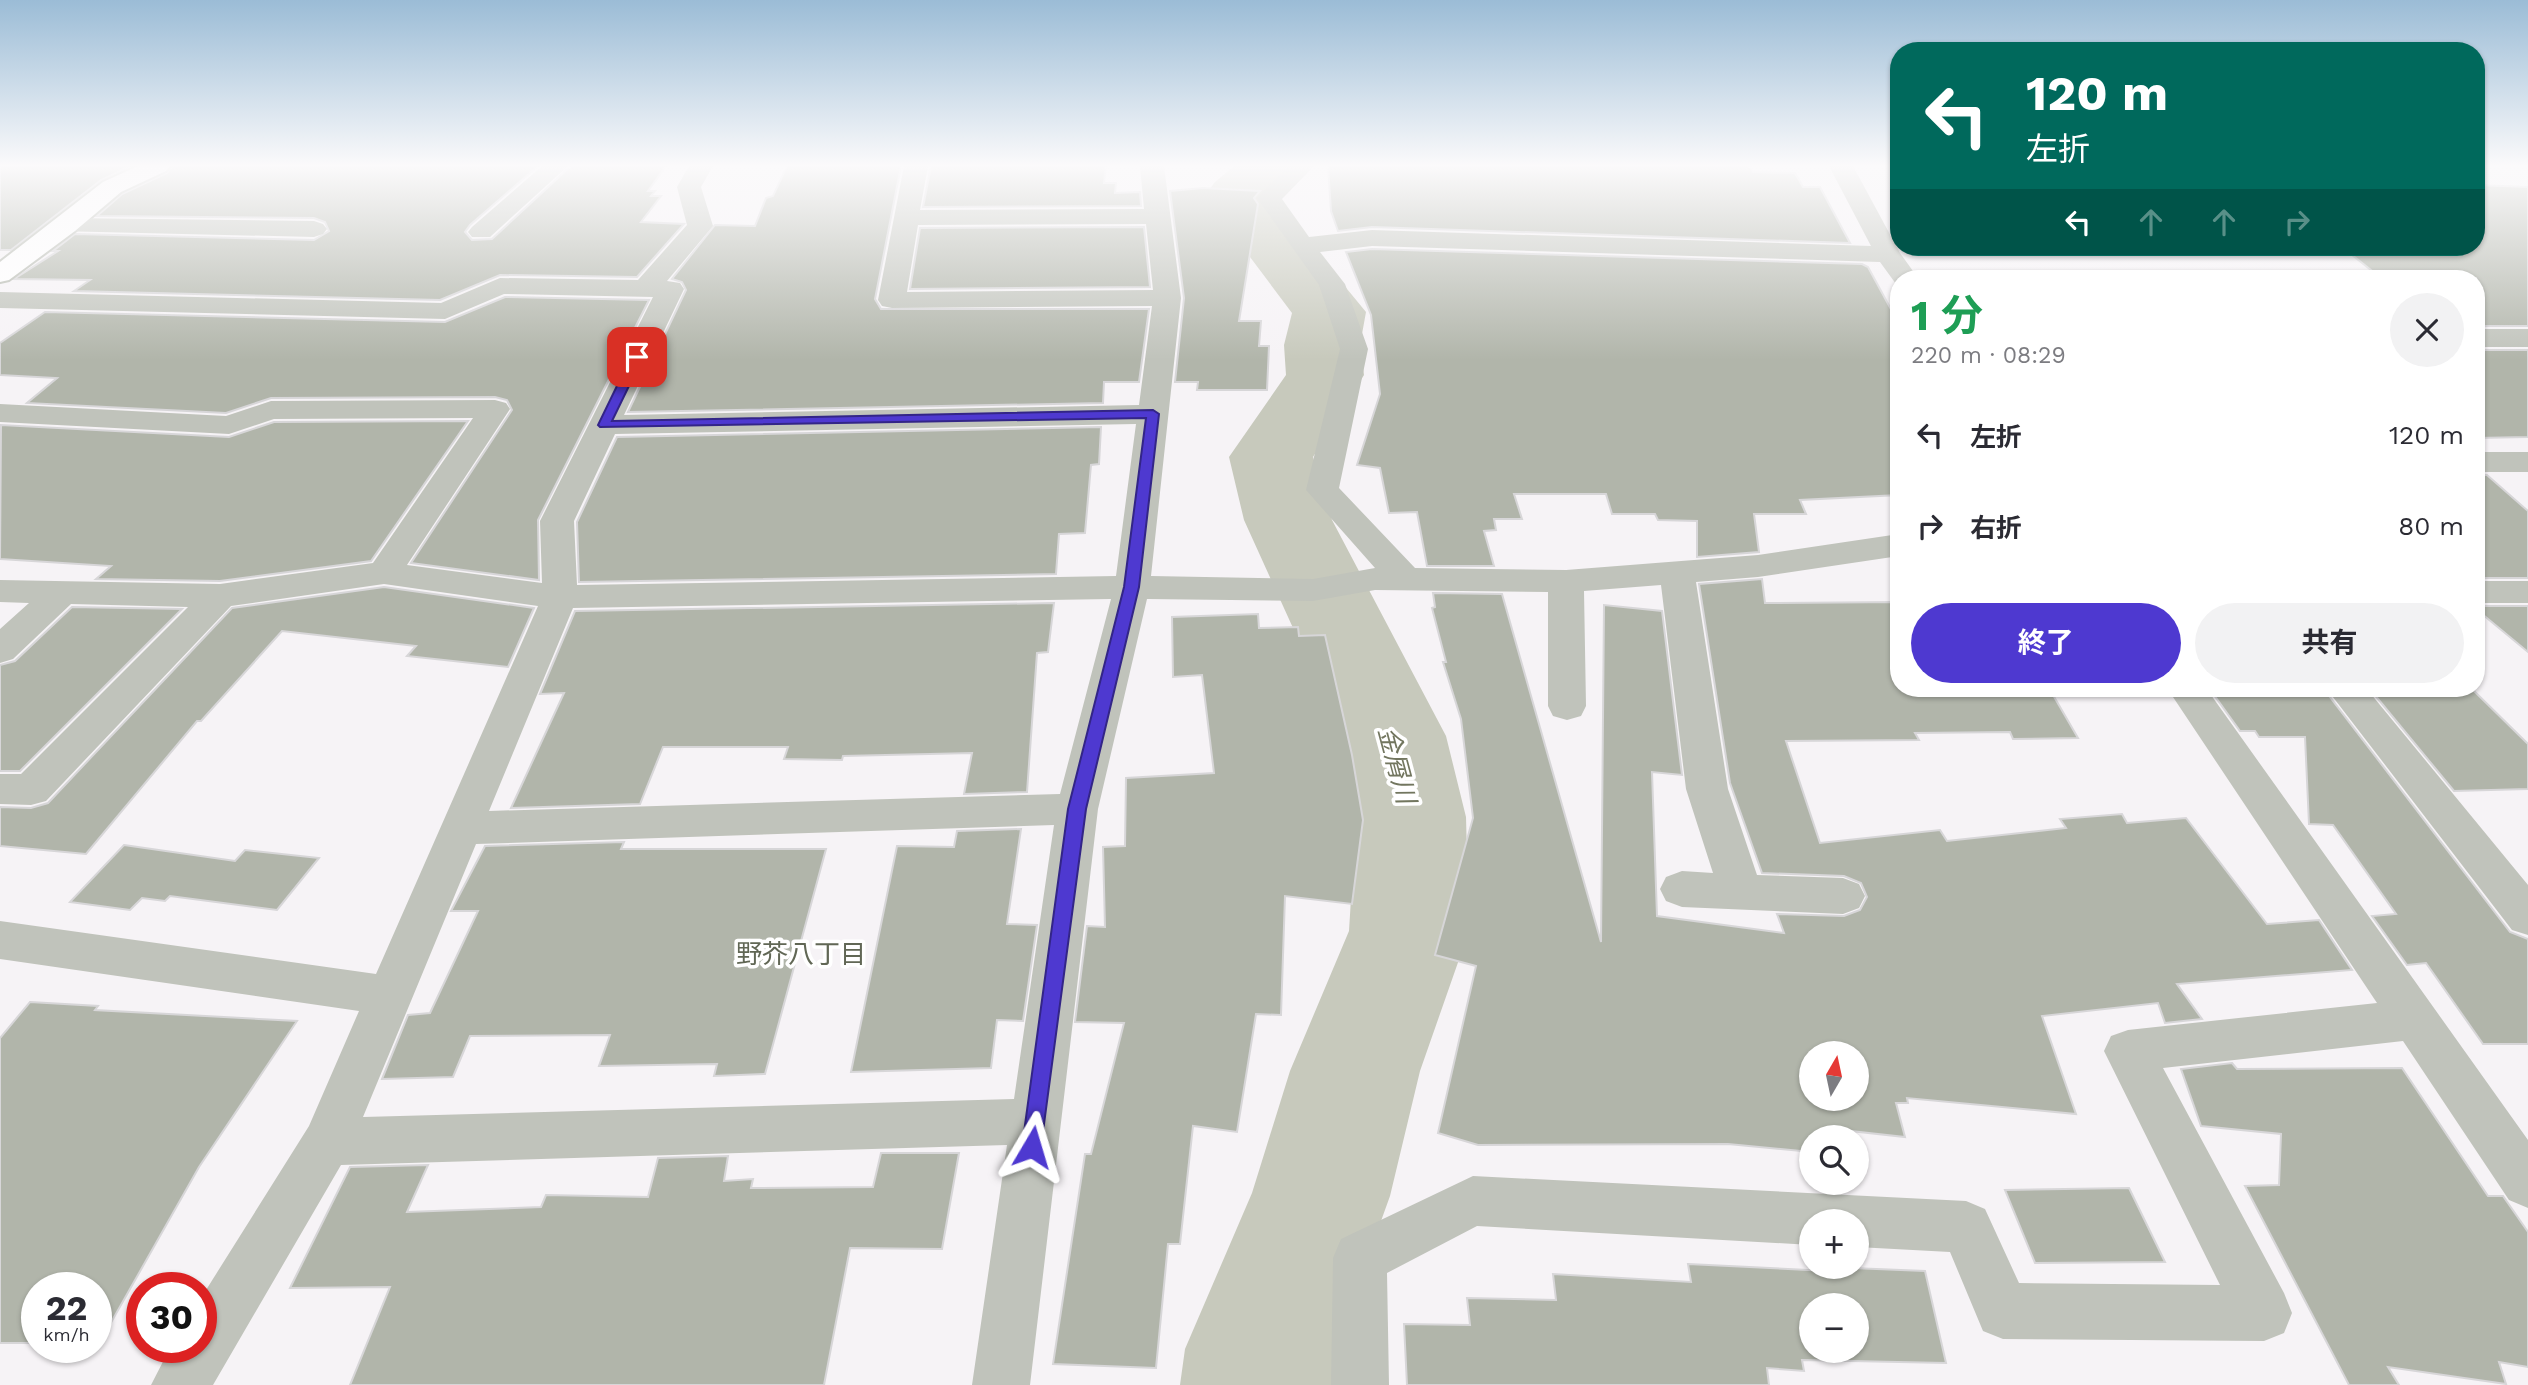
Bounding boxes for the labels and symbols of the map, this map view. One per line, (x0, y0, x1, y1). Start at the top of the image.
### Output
pin (607, 327, 667, 387)
water label: 金屑川 (1372, 723, 1422, 809)
district label: 野芥八丁目 (736, 939, 866, 969)
north arrow (1799, 1041, 1869, 1111)
position arrow (995, 1110, 1069, 1184)
speed limit sign: 30 (126, 1272, 217, 1363)

